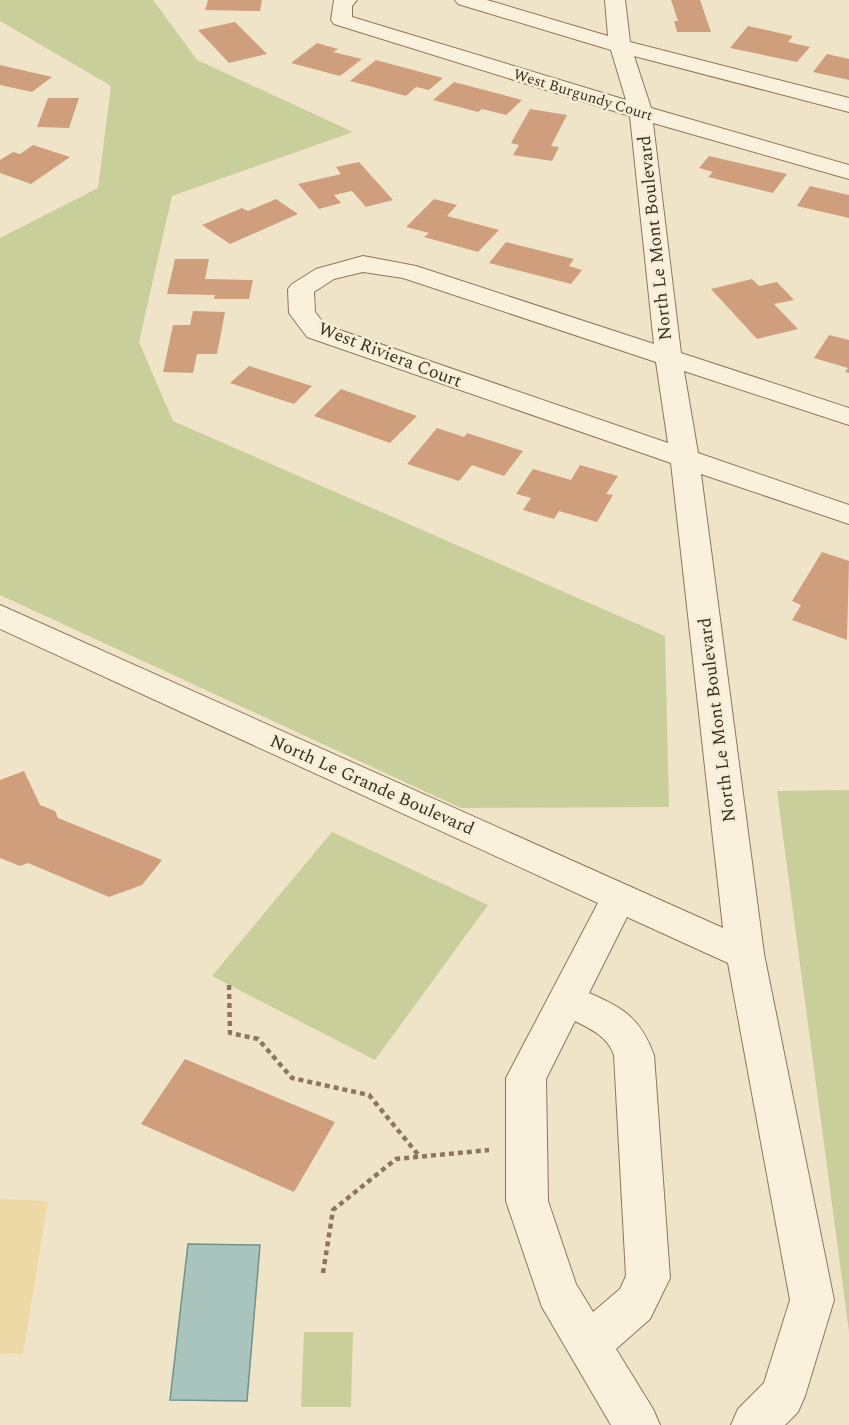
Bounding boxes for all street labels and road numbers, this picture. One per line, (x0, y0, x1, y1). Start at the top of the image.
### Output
street label: West Burgundy Court (510, 63, 656, 127)
street label: North Le Mont Boulevard (631, 134, 679, 342)
street label: West Riviera Court (314, 315, 466, 395)
street label: North Le Mont Boulevard (691, 616, 743, 824)
street label: North Le Grande Boulevard (265, 728, 479, 842)

